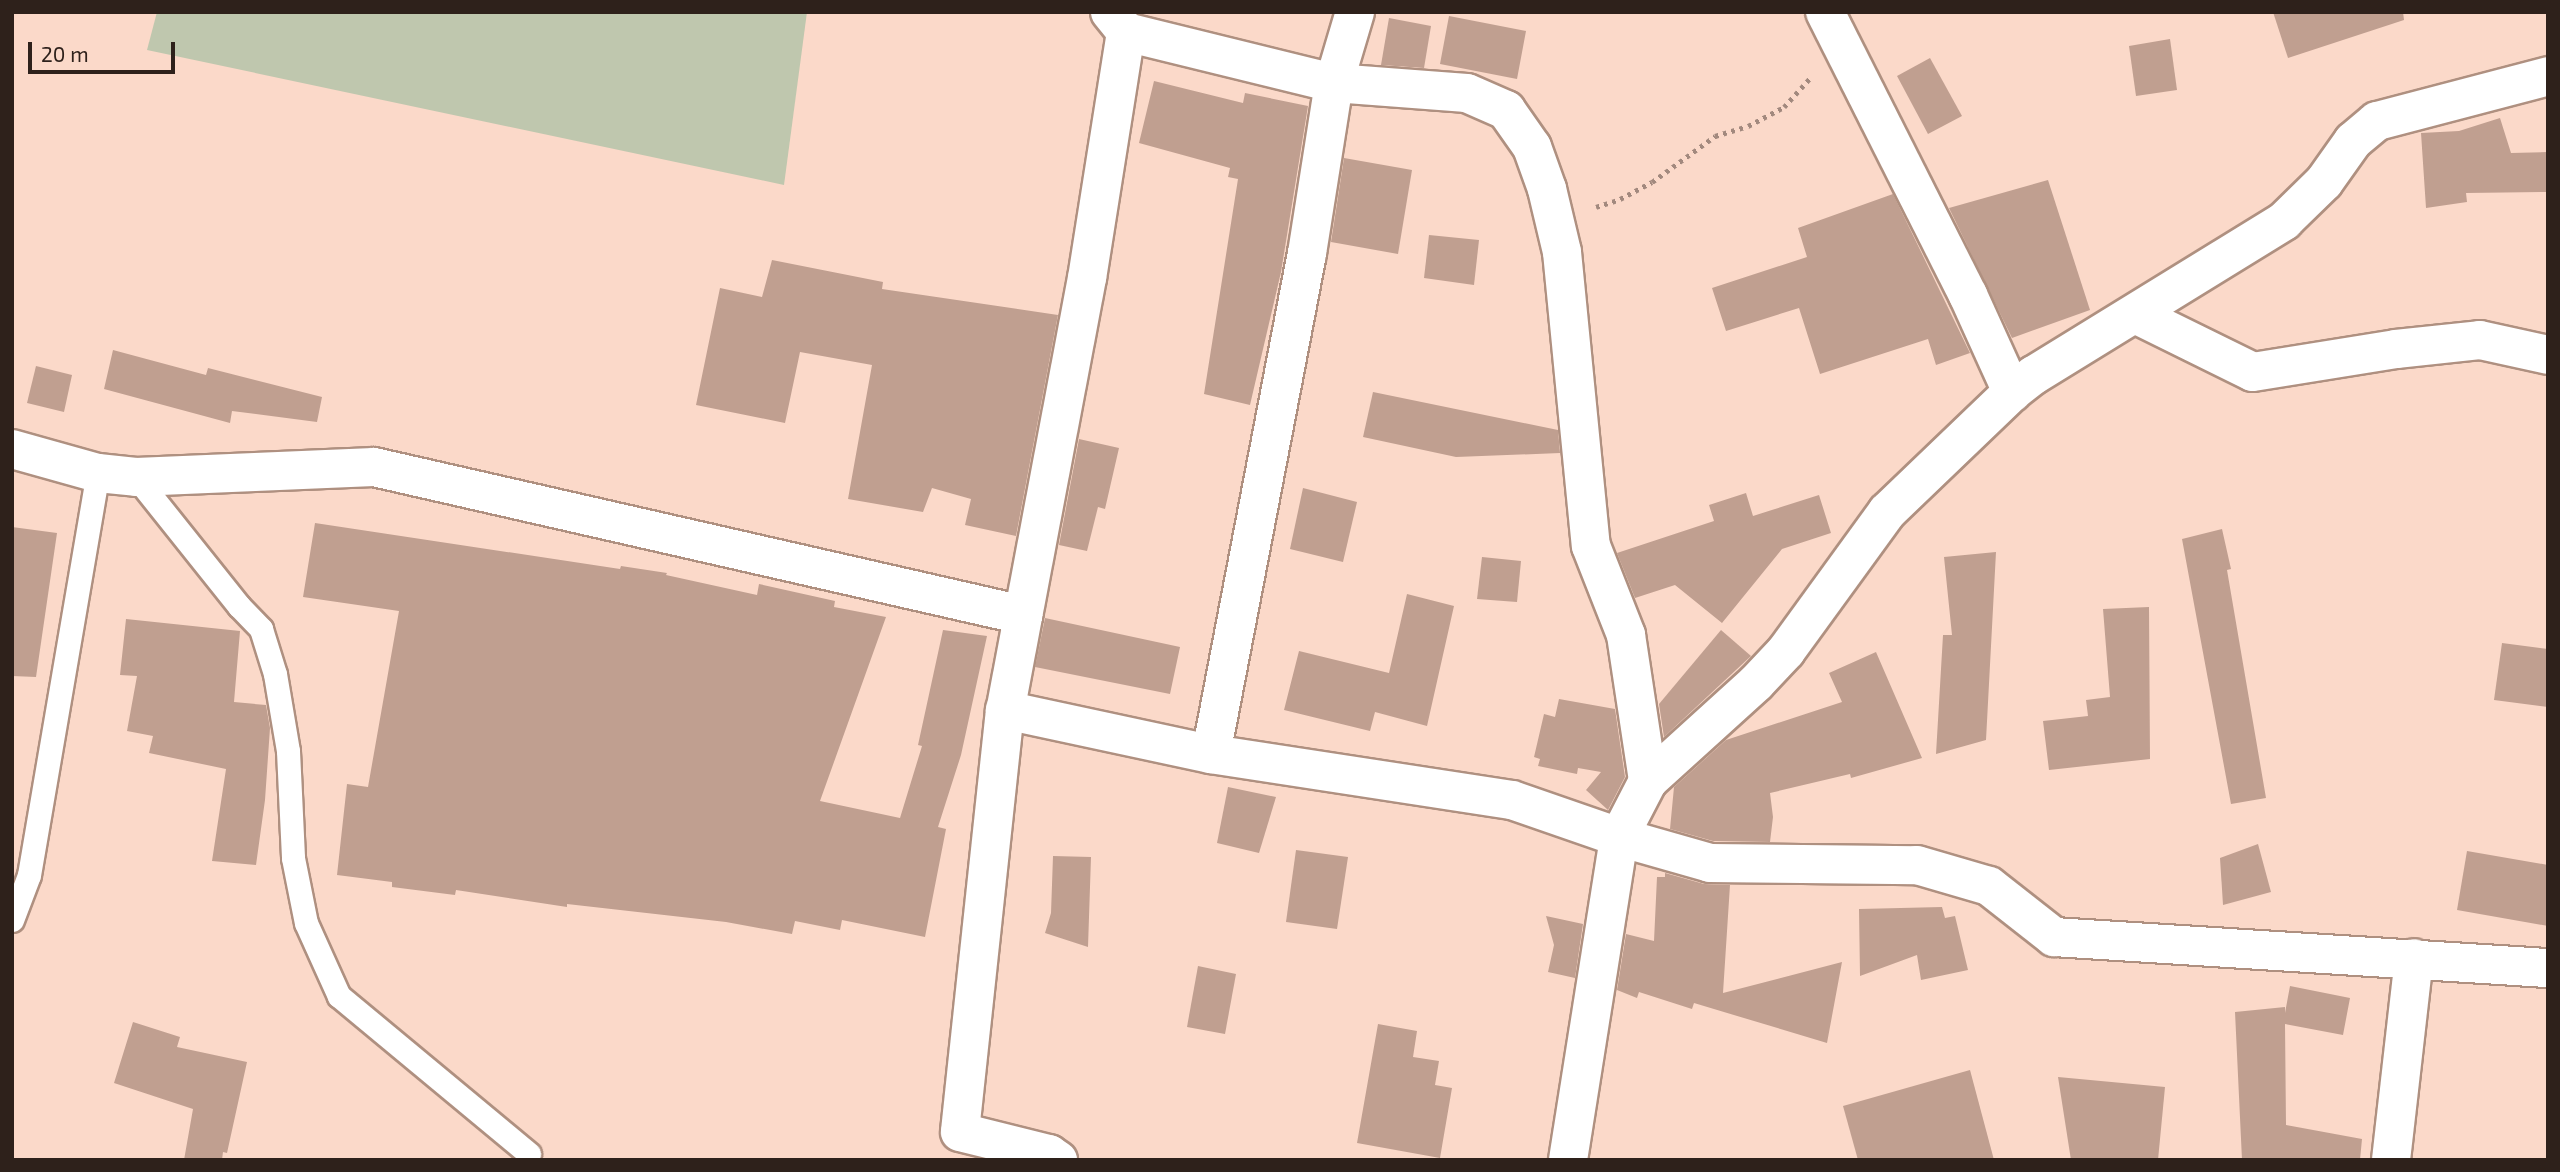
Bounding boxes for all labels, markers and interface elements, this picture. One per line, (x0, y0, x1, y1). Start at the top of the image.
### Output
scale bar (32, 28, 178, 72)
text: 20 m (41, 41, 89, 66)

